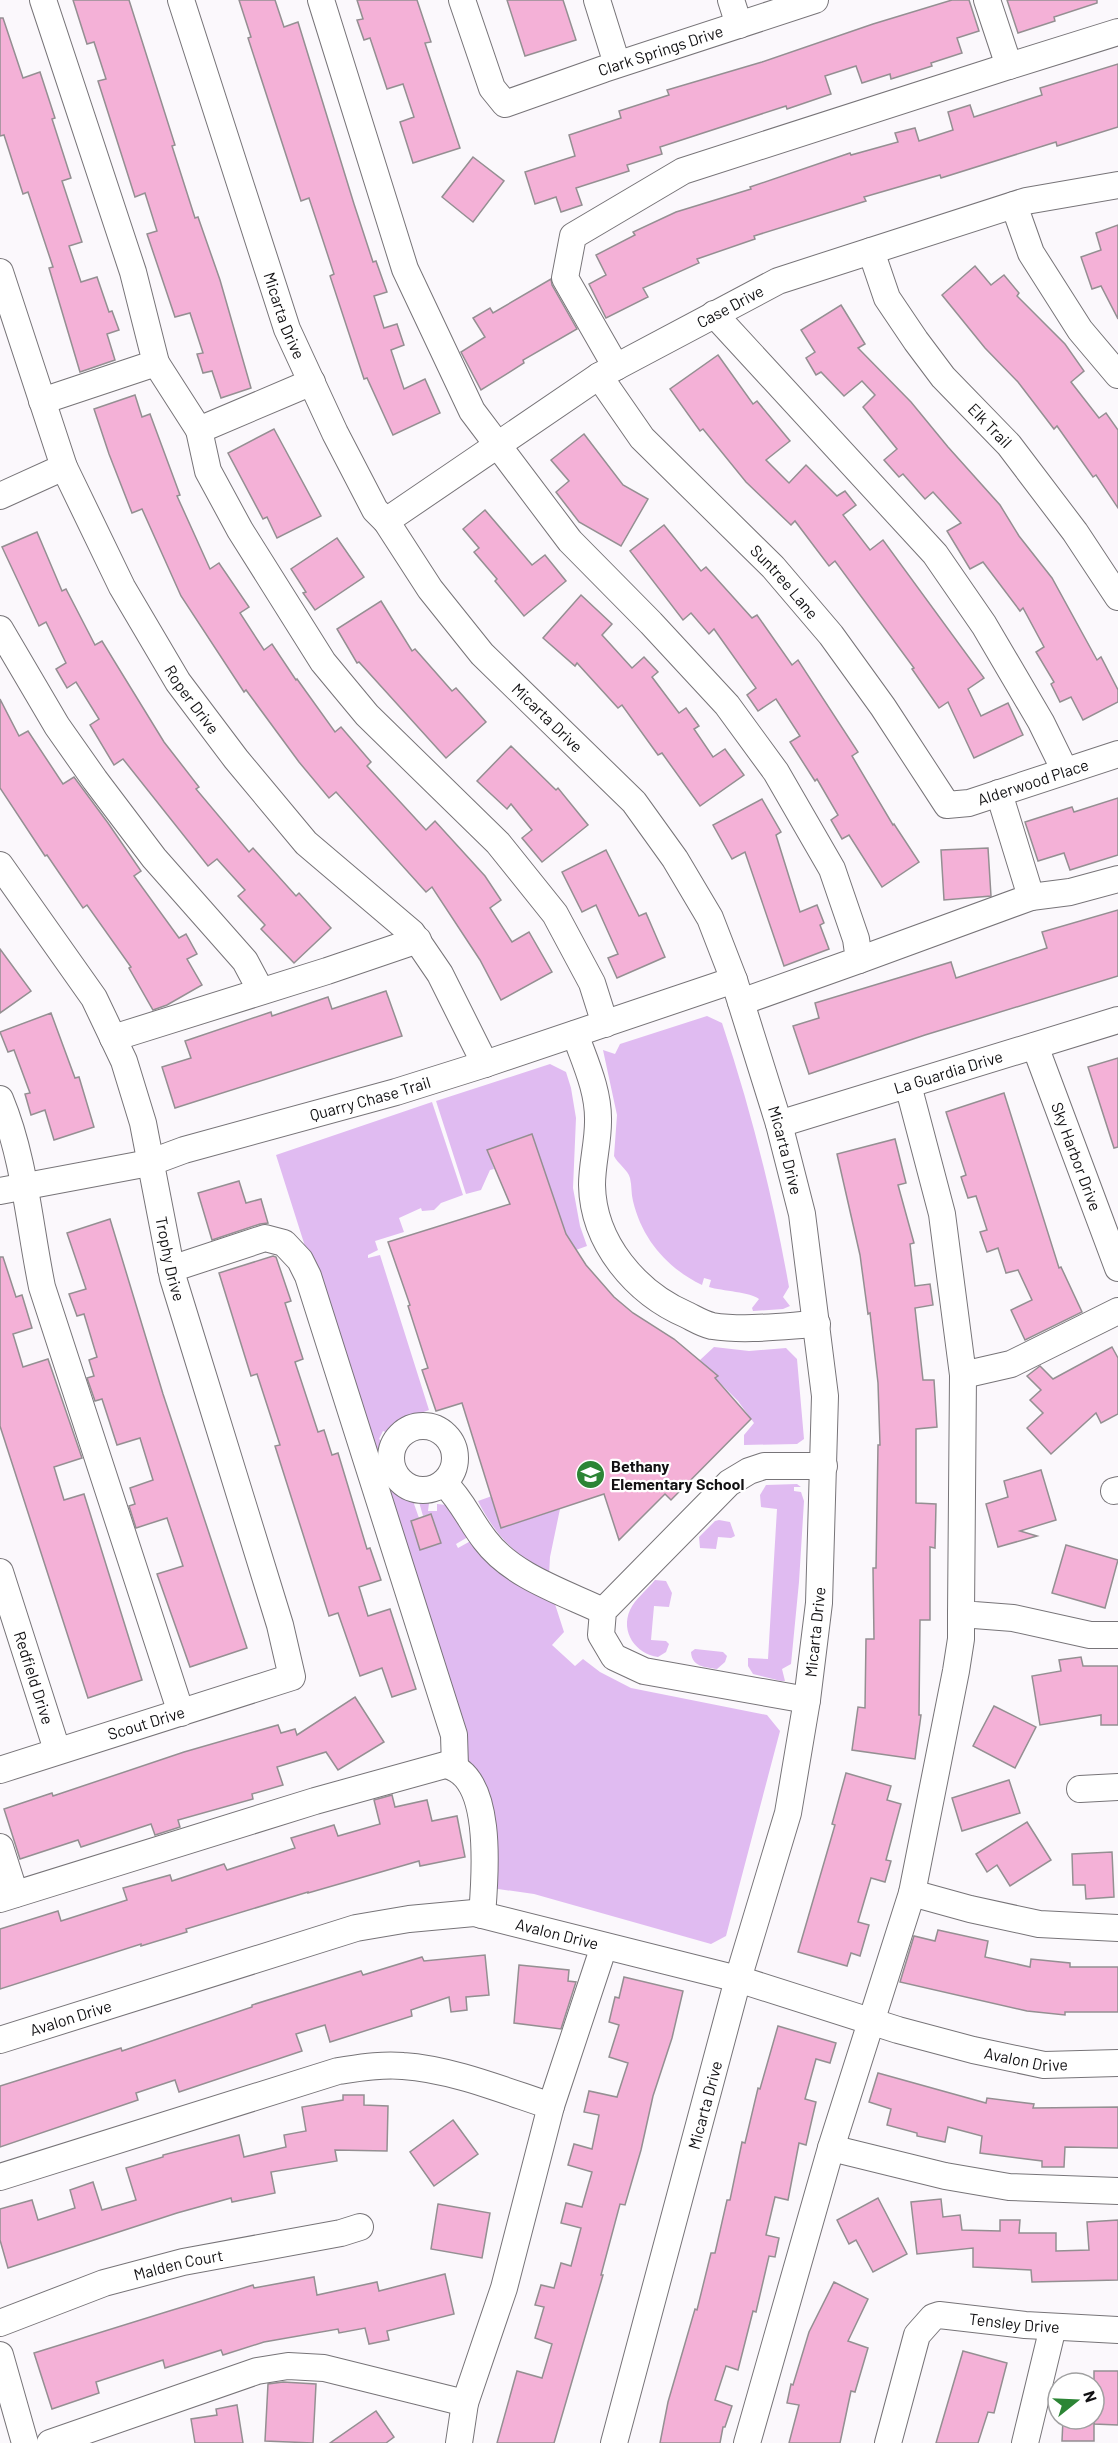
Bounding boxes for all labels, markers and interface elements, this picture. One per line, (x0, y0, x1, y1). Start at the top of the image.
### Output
street label: Clark Springs Drive (595, 21, 725, 79)
street label: Micarta Drive (260, 270, 309, 362)
street label: Case Drive (693, 281, 766, 332)
street label: Elk Trail (965, 399, 1016, 451)
street label: Suntree Lane (747, 540, 823, 622)
street label: Roper Drive (161, 661, 224, 737)
street label: Micarta Drive (508, 679, 587, 756)
street label: Alderwood Place (975, 754, 1091, 809)
street label: La Guardia Drive (891, 1046, 1005, 1097)
street label: Quarry Chase Trail (307, 1072, 433, 1124)
street label: Sky Harbor Drive (1048, 1099, 1106, 1213)
street label: Micarta Drive (765, 1103, 807, 1196)
street label: Trophy Drive (152, 1215, 190, 1303)
place label: Bethany Elementary School (611, 1456, 745, 1493)
school or university icon: Bethany Elementary School (574, 1459, 606, 1491)
street label: Micarta Drive (800, 1586, 829, 1678)
street label: Redfield Drive (11, 1629, 58, 1726)
street label: Scout Drive (105, 1702, 187, 1743)
street label: Avalon Drive (514, 1914, 601, 1953)
street label: Avalon Drive (27, 1996, 114, 2039)
street label: Avalon Drive (983, 2043, 1068, 2074)
street label: Micarta Drive (684, 2058, 725, 2151)
street label: Malden Court (131, 2245, 224, 2284)
street label: Tensley Drive (968, 2309, 1060, 2336)
north arrow (1046, 2371, 1106, 2431)
text: N (1080, 2388, 1101, 2404)

